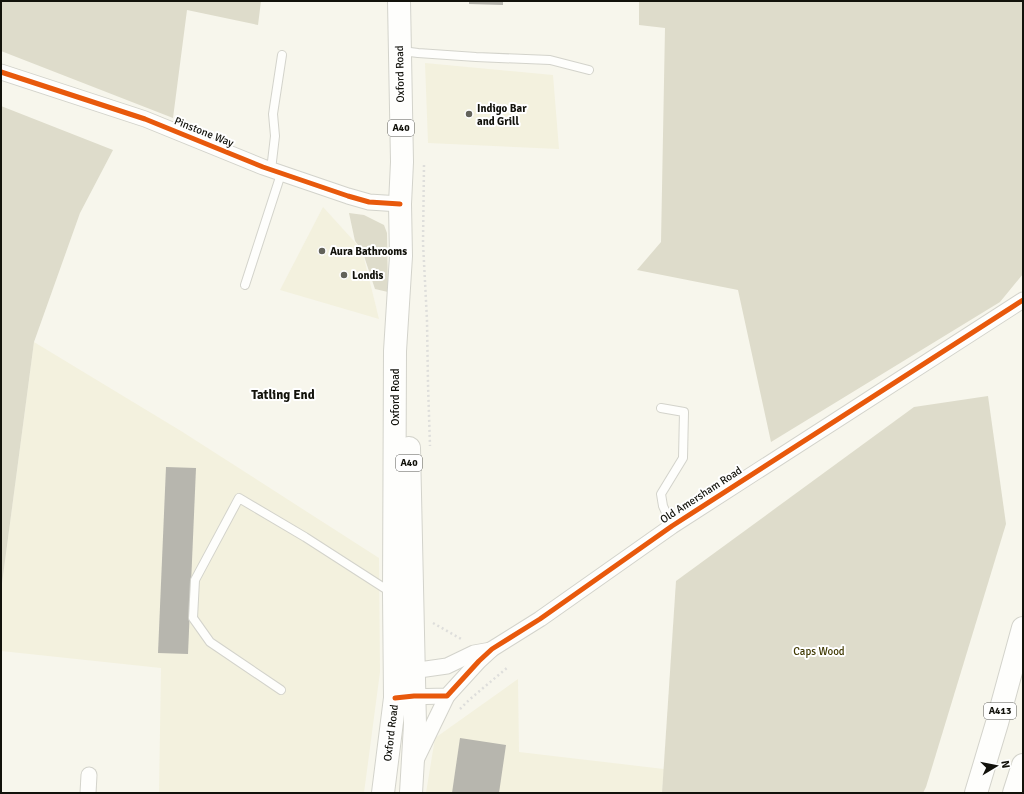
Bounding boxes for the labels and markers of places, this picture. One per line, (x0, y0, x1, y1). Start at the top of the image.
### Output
place label: Indigo Bar and Grill (477, 102, 527, 128)
marker: Indigo Bar and Grill (464, 109, 474, 119)
place label: Aura Bathrooms (330, 245, 407, 258)
marker: Aura Bathrooms (317, 246, 327, 256)
place label: Londis (352, 269, 384, 282)
marker: Londis (339, 270, 349, 280)

